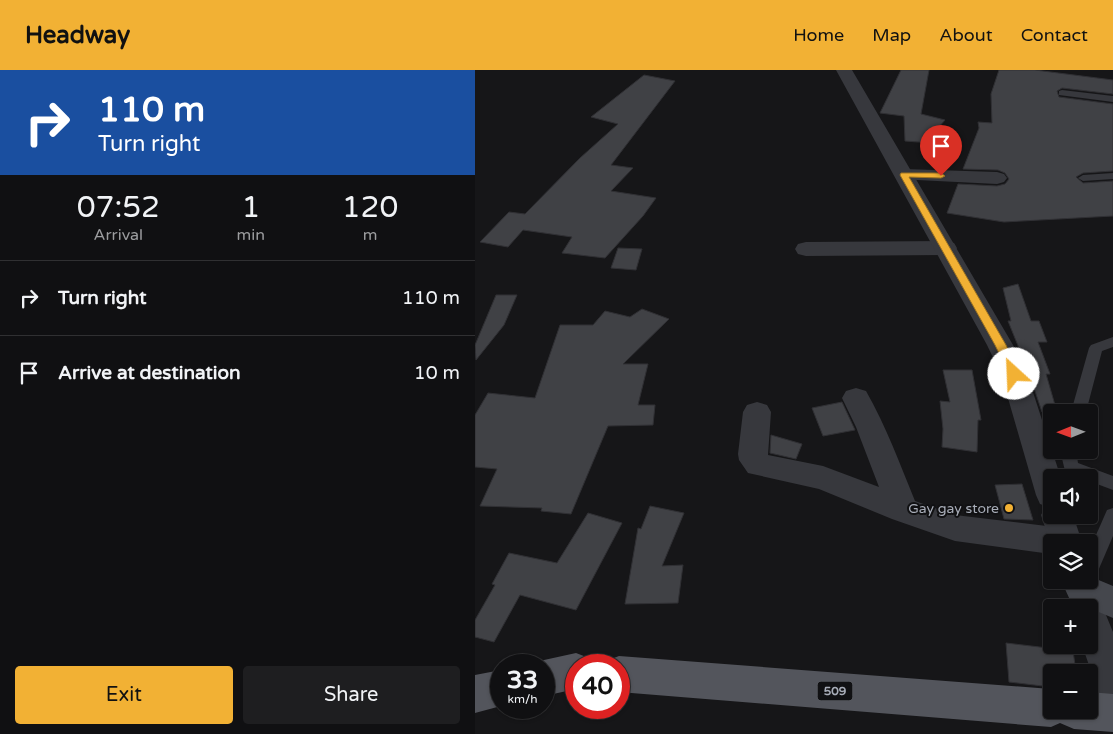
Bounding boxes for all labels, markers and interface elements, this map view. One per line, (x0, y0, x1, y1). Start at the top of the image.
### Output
text: Headway (25, 21, 130, 50)
text: Home (793, 24, 844, 46)
text: Map (872, 24, 911, 46)
text: About (939, 24, 993, 46)
text: Contact (1021, 24, 1088, 46)
text: 110 m (98, 89, 205, 131)
icon: right (15, 90, 80, 155)
pin (920, 125, 962, 176)
text: Turn right (98, 131, 200, 157)
icon: arrive (927, 132, 955, 160)
text: 07:52 (77, 189, 160, 226)
text: 1 (241, 189, 260, 226)
text: 120 (342, 189, 398, 226)
text: Arrival (94, 225, 143, 245)
text: min (237, 225, 265, 245)
text: m (363, 225, 377, 245)
icon: right (15, 284, 43, 312)
text: Turn right (58, 287, 146, 309)
text: 110 m (402, 287, 460, 309)
position arrow (987, 347, 1039, 399)
icon: arrive (15, 359, 43, 387)
text: Arrive at destination (58, 362, 241, 384)
text: 10 m (414, 362, 460, 384)
north arrow (1043, 404, 1097, 459)
map controls (1043, 404, 1098, 719)
button: sound (1043, 469, 1098, 524)
place label: Gay gay store (908, 500, 999, 517)
marker: Gay gay store (1003, 502, 1015, 514)
button: layers (1043, 534, 1098, 589)
button: + (1043, 599, 1098, 654)
speed limit sign: 40 (565, 654, 630, 719)
button: − (1043, 664, 1098, 719)
text: 33 (507, 665, 538, 695)
button: Exit (15, 666, 233, 724)
button: Share (243, 666, 460, 724)
road number: 509 (817, 682, 853, 700)
text: km/h (507, 692, 538, 706)

